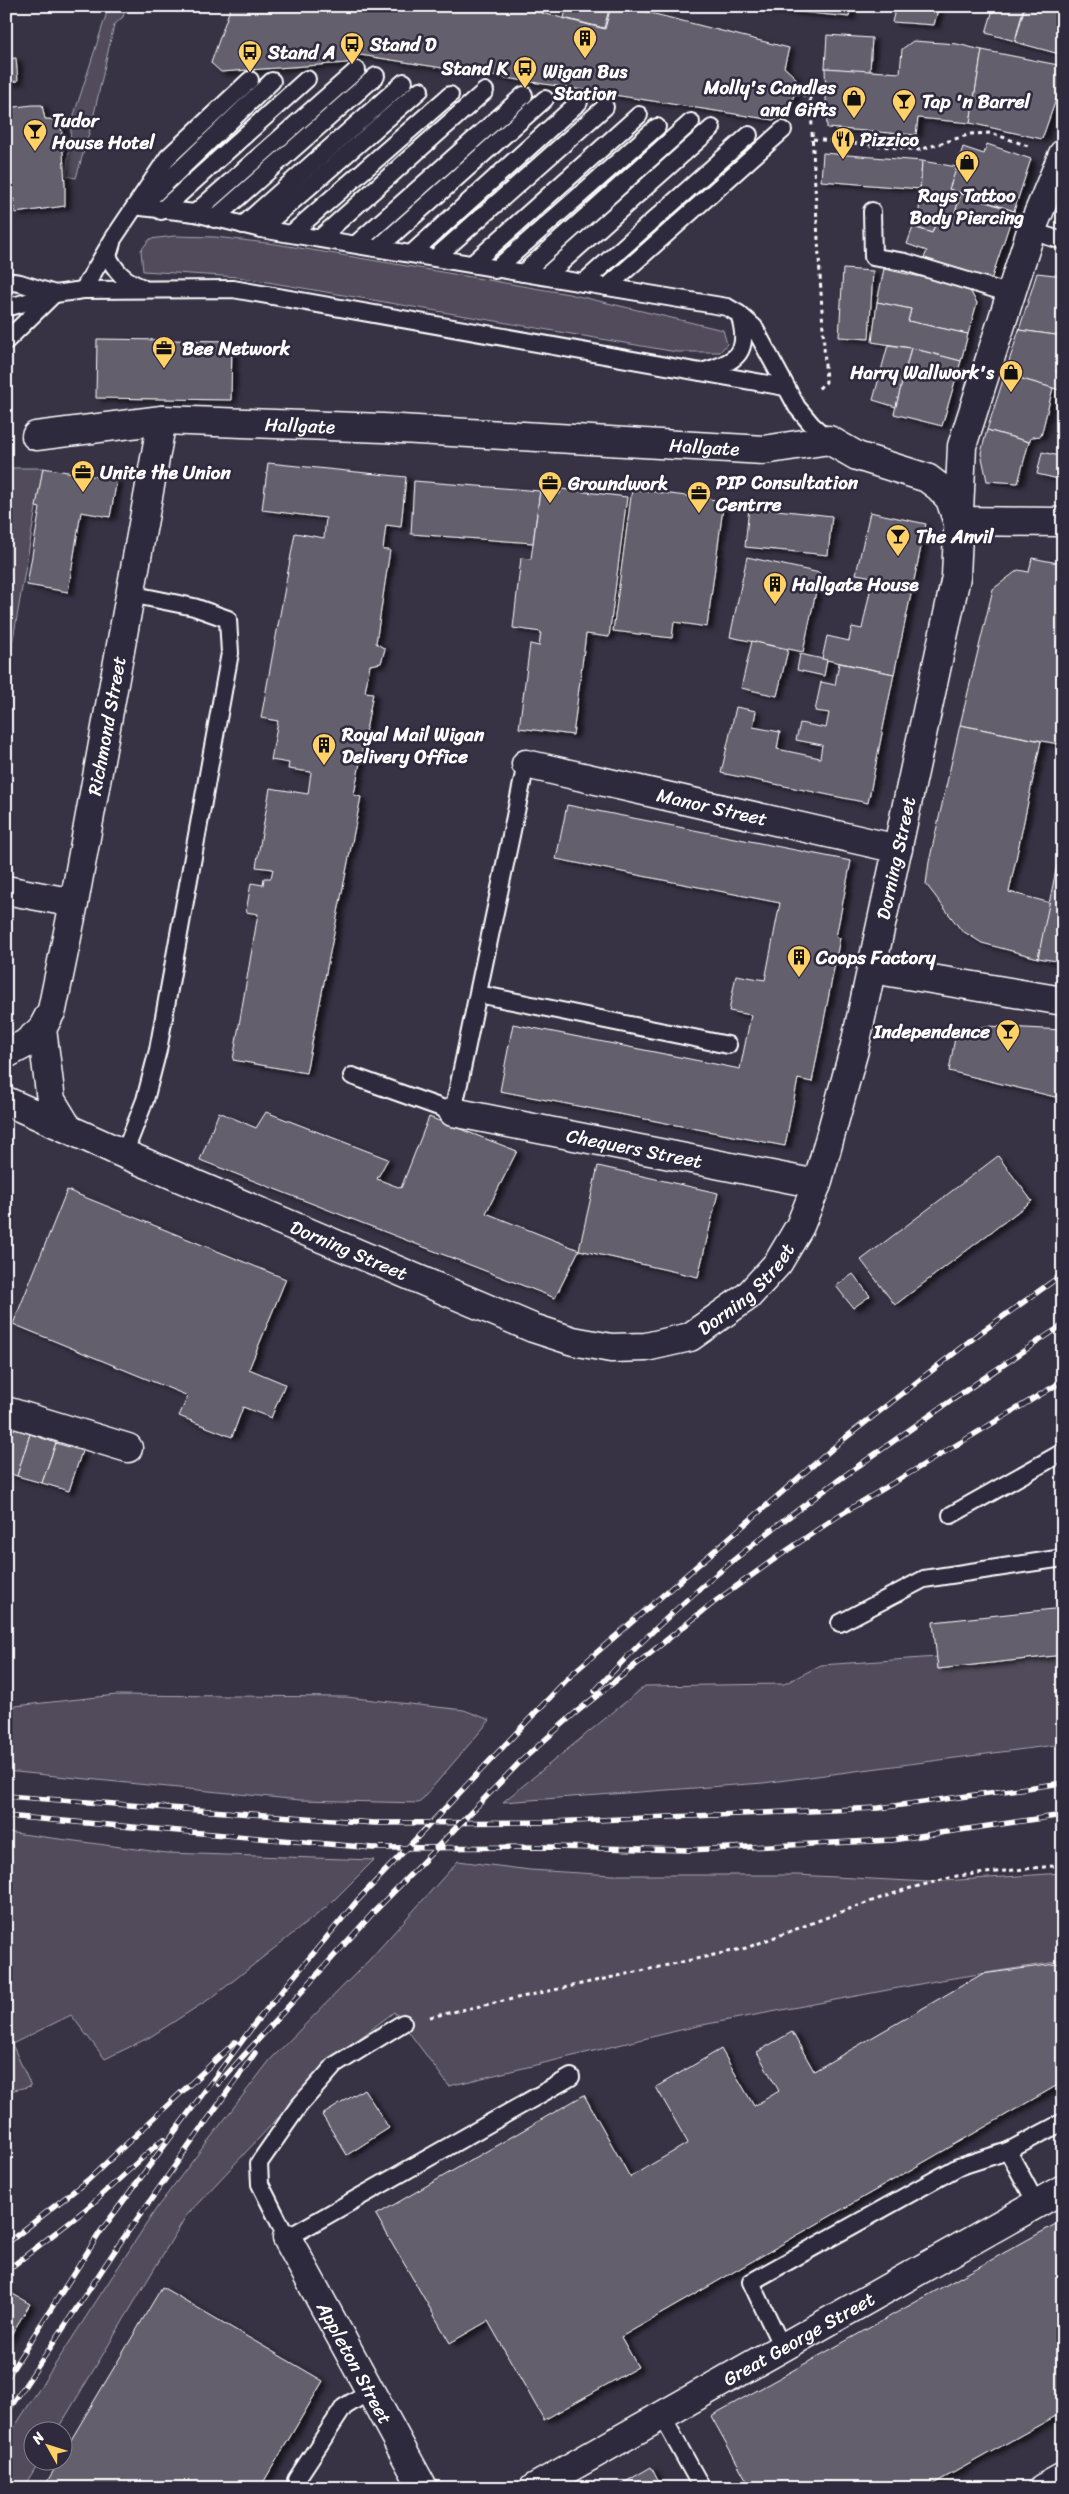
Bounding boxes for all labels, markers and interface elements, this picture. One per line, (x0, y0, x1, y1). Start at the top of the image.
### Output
building icon: Wigan Bus Station (572, 25, 598, 59)
place label: Stand D (369, 28, 437, 61)
bus stop icon: Stand D (339, 31, 365, 65)
place label: Stand A (267, 36, 335, 69)
bus stop icon: Stand A (237, 39, 263, 73)
place label: Stand K (440, 52, 509, 85)
bus stop icon: Stand K (512, 55, 538, 89)
place label: Wigan Bus Station (543, 55, 628, 110)
place label: Molly's Candles and Gifts (703, 71, 837, 126)
shop icon: Molly's Candles and Gifts (841, 85, 867, 119)
place label: Tap 'n Barrel (922, 85, 1032, 118)
bar icon: Tap 'n Barrel (891, 88, 917, 122)
place label: Tudor House Hotel (51, 104, 155, 159)
bar icon: Tudor House Hotel (22, 118, 48, 152)
place label: Pizzico (860, 123, 920, 156)
restaurant icon: Pizzico (830, 126, 856, 160)
shop icon: Rays Tattoo Body Piercing (954, 149, 980, 183)
place label: Rays Tattoo Body Piercing (910, 179, 1025, 234)
place label: Bee Network (182, 332, 291, 365)
office icon: Bee Network (151, 335, 177, 369)
place label: Harry Wallwork's (849, 356, 995, 389)
shop icon: Harry Wallwork's (998, 359, 1024, 393)
street label: Hallgate (264, 407, 336, 443)
street label: Hallgate (668, 428, 740, 465)
place label: Unite the Union (100, 456, 231, 489)
office icon: Unite the Union (70, 459, 96, 493)
place label: PIP Consultation Centrre (715, 466, 859, 521)
place label: Groundwork (567, 467, 668, 500)
office icon: Groundwork (537, 470, 563, 504)
office icon: PIP Consultation Centrre (686, 480, 712, 514)
place label: The Anvil (916, 520, 995, 553)
bar icon: The Anvil (885, 523, 911, 557)
place label: Hallgate House (791, 568, 919, 601)
building icon: Hallgate House (762, 571, 788, 605)
street label: Richmond Street (77, 653, 135, 798)
place label: Royal Mail Wigan Delivery Office (341, 718, 485, 773)
building icon: Royal Mail Wigan Delivery Office (311, 732, 337, 766)
street label: Manor Street (654, 778, 771, 835)
street label: Dorning Street (866, 793, 925, 923)
place label: Coops Factory (815, 941, 937, 974)
building icon: Coops Factory (786, 944, 812, 978)
place label: Independence (873, 1015, 990, 1048)
bar icon: Independence (995, 1018, 1021, 1052)
street label: Chequers Street (564, 1118, 705, 1177)
street label: Dorning Street (285, 1210, 413, 1289)
street label: Dorning Street (690, 1236, 803, 1344)
street label: Great George Street (716, 2282, 881, 2395)
street label: Appleton Street (307, 2294, 402, 2430)
north arrow (22, 2422, 72, 2472)
text: N (25, 2426, 51, 2451)

